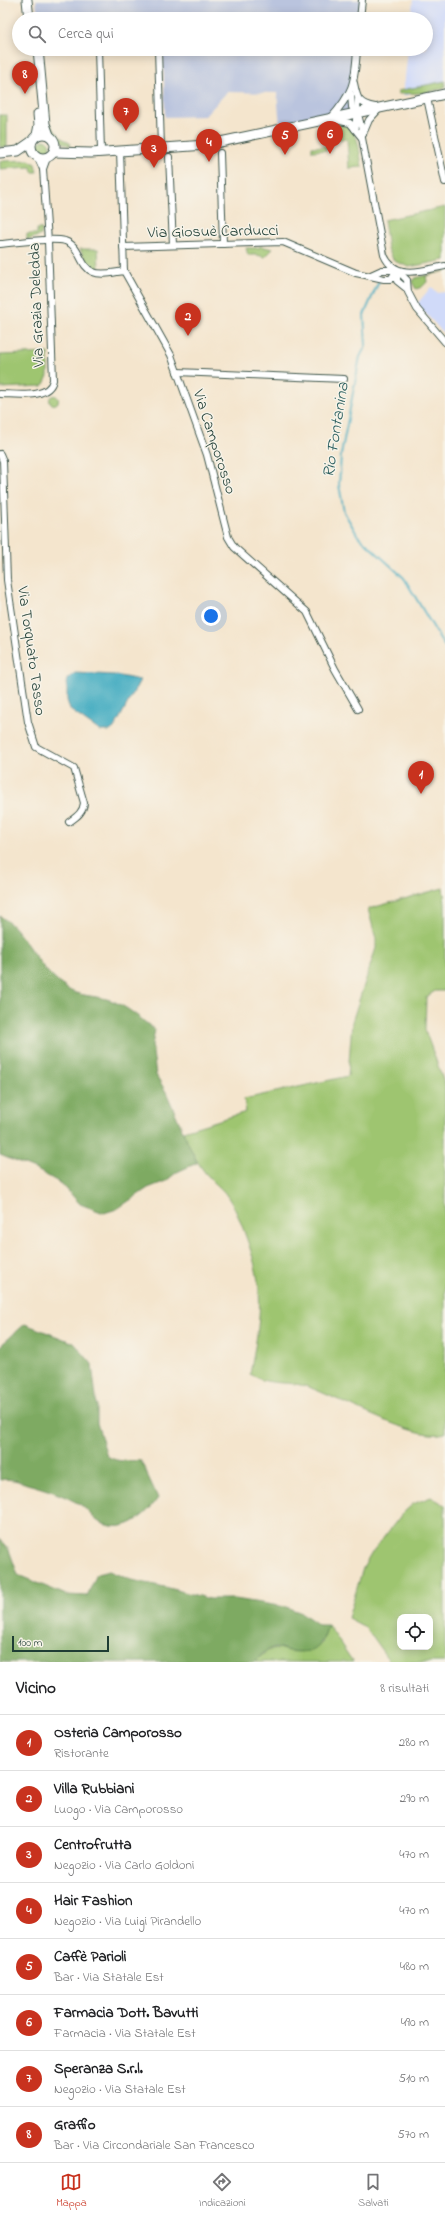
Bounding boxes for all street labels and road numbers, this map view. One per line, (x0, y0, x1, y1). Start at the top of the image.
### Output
street label: Via Giosuè Carducci (146, 219, 279, 245)
street label: Via Grazia Deledda (23, 242, 51, 369)
street label: Via Camporosso (185, 386, 242, 497)
street label: Via Torquato Tasso (10, 584, 52, 717)

